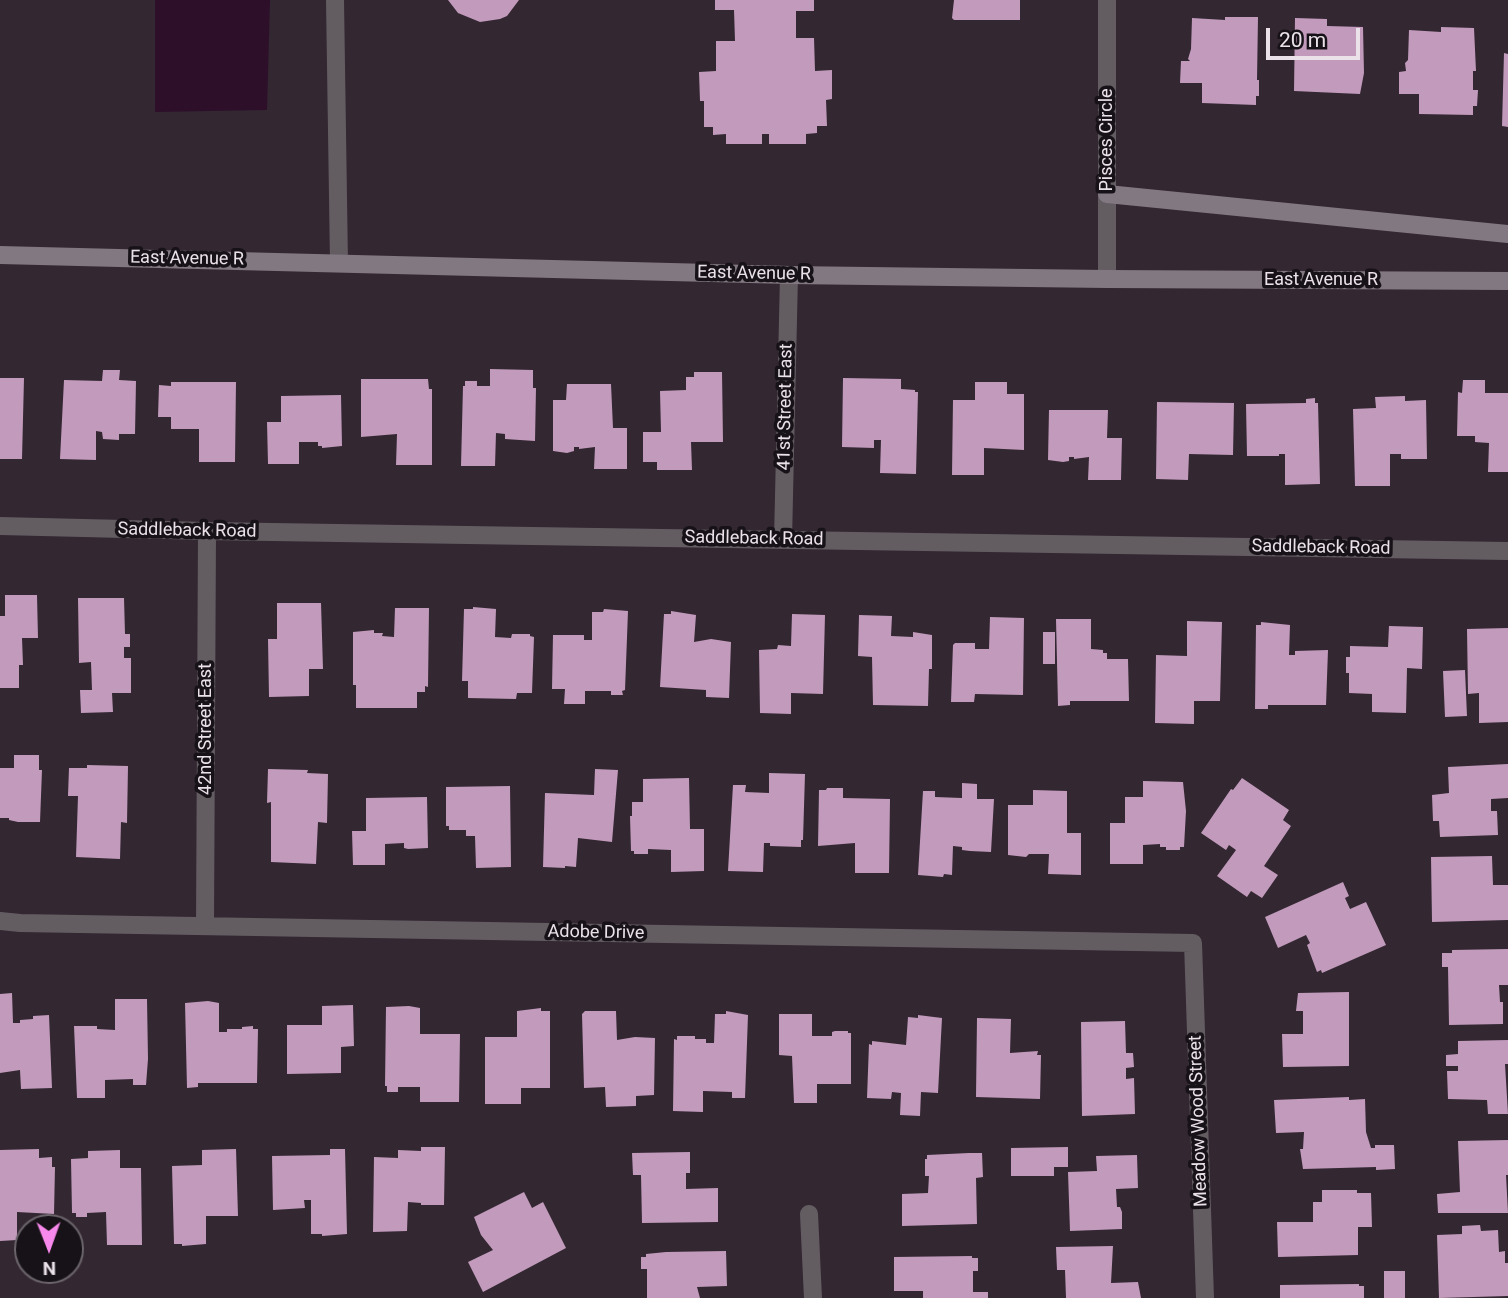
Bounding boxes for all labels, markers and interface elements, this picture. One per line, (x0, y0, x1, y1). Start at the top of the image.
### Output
scale bar (1270, 14, 1364, 58)
text: 20 m (1279, 28, 1326, 52)
street label: Pisces Circle (1096, 88, 1118, 192)
street label: East Avenue R (130, 247, 244, 271)
street label: East Avenue R (697, 262, 811, 286)
street label: East Avenue R (1264, 269, 1378, 291)
street label: 41st Street East (774, 343, 798, 471)
street label: Saddleback Road (117, 519, 257, 543)
street label: Saddleback Road (684, 527, 824, 551)
street label: Saddleback Road (1251, 536, 1391, 560)
street label: 42nd Street East (195, 663, 217, 795)
street label: Adobe Drive (547, 921, 645, 945)
street label: Meadow Wood Street (1185, 1035, 1213, 1207)
north arrow (14, 1214, 84, 1284)
text: N (42, 1257, 56, 1280)

